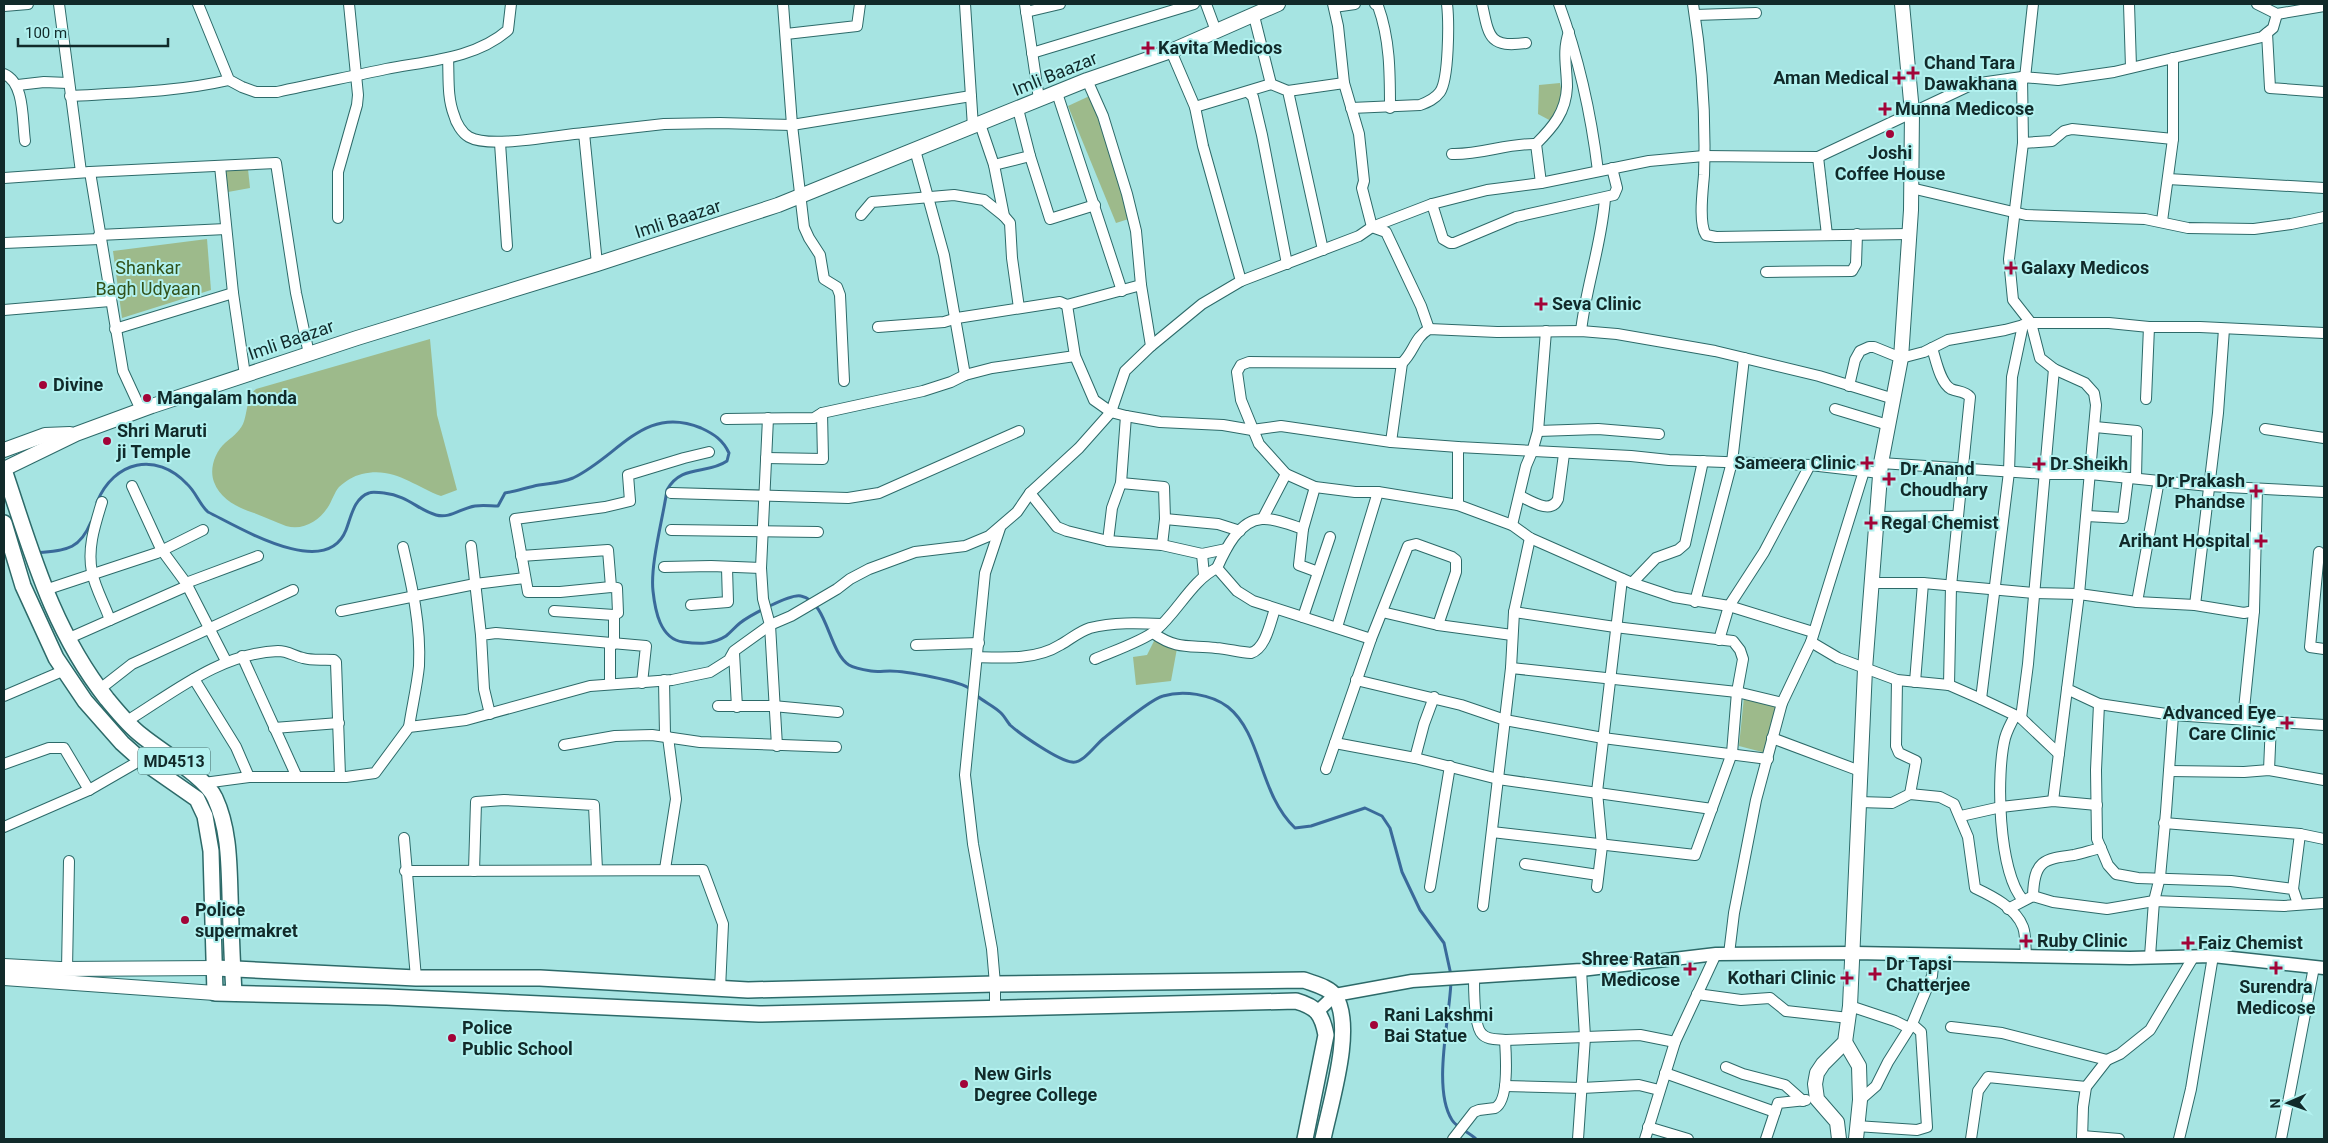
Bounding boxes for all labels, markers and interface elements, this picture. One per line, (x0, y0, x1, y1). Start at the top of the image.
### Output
scale bar (18, 15, 168, 47)
text: 100 m (25, 24, 67, 42)
place label: Kavita Medicos (1158, 37, 1282, 58)
marker: Kavita Medicos (1142, 42, 1154, 54)
street label: Imli Baazar (1009, 47, 1100, 100)
place label: Chand Tara Dawakhana (1924, 52, 2018, 94)
marker: Chand Tara Dawakhana (1906, 66, 1920, 80)
place label: Aman Medical (1773, 67, 1889, 88)
marker: Aman Medical (1893, 72, 1905, 84)
place label: Munna Medicose (1895, 98, 2034, 119)
marker: Munna Medicose (1879, 103, 1891, 115)
marker: Joshi Coffee House (1884, 128, 1896, 140)
place label: Joshi Coffee House (1835, 142, 1945, 184)
street label: Imli Baazar (632, 195, 724, 242)
park label: Shankar Bagh Udyaan (95, 257, 201, 299)
place label: Galaxy Medicos (2021, 257, 2149, 278)
marker: Galaxy Medicos (2005, 262, 2017, 274)
place label: Seva Clinic (1552, 293, 1641, 314)
marker: Seva Clinic (1534, 297, 1548, 311)
street label: Imli Baazar (245, 315, 337, 364)
place label: Divine (53, 374, 103, 395)
marker: Divine (37, 379, 49, 391)
place label: Mangalam honda (157, 387, 297, 408)
marker: Mangalam honda (141, 392, 153, 404)
place label: Shri Maruti ji Temple (116, 420, 207, 462)
marker: Shri Maruti ji Temple (101, 435, 113, 447)
place label: Sameera Clinic (1734, 452, 1856, 473)
place label: Dr Sheikh (2050, 453, 2128, 474)
marker: Sameera Clinic (1860, 456, 1874, 470)
marker: Dr Sheikh (2032, 457, 2046, 471)
place label: Dr Anand Choudhary (1900, 458, 1989, 500)
place label: Dr Prakash Phandse (2156, 470, 2245, 512)
marker: Dr Anand Choudhary (1882, 472, 1896, 486)
marker: Dr Prakash Phandse (2249, 484, 2263, 498)
place label: Regal Chemist (1881, 512, 1999, 533)
marker: Regal Chemist (1865, 517, 1877, 529)
place label: Arihant Hospital (2119, 530, 2250, 551)
marker: Arihant Hospital (2254, 534, 2268, 548)
place label: Advanced Eye Care Clinic (2163, 702, 2276, 744)
marker: Advanced Eye Care Clinic (2280, 716, 2294, 730)
road number: MD4513 (138, 748, 210, 774)
place label: Police supermakret (195, 899, 298, 941)
marker: Police supermakret (179, 914, 191, 926)
place label: Ruby Clinic (2037, 930, 2128, 951)
place label: Faiz Chemist (2198, 932, 2303, 953)
marker: Ruby Clinic (2019, 934, 2033, 948)
marker: Faiz Chemist (2182, 937, 2194, 949)
place label: Shree Ratan Medicose (1582, 948, 1680, 990)
place label: Dr Tapsi Chatterjee (1886, 953, 1970, 995)
marker: Surendra Medicose (2270, 962, 2282, 974)
marker: Shree Ratan Medicose (1684, 963, 1696, 975)
place label: Kothari Clinic (1727, 967, 1836, 988)
marker: Dr Tapsi Chatterjee (1868, 967, 1882, 981)
marker: Kothari Clinic (1840, 971, 1854, 985)
place label: Surendra Medicose (2237, 976, 2316, 1018)
place label: Rani Lakshmi Bai Statue (1384, 1004, 1493, 1046)
place label: Police Public School (462, 1017, 573, 1059)
marker: Rani Lakshmi Bai Statue (1368, 1019, 1380, 1031)
marker: Police Public School (446, 1032, 458, 1044)
place label: New Girls Degree College (974, 1063, 1098, 1105)
marker: New Girls Degree College (958, 1078, 970, 1090)
north arrow (2263, 1078, 2313, 1128)
text: N (2267, 1098, 2283, 1109)

